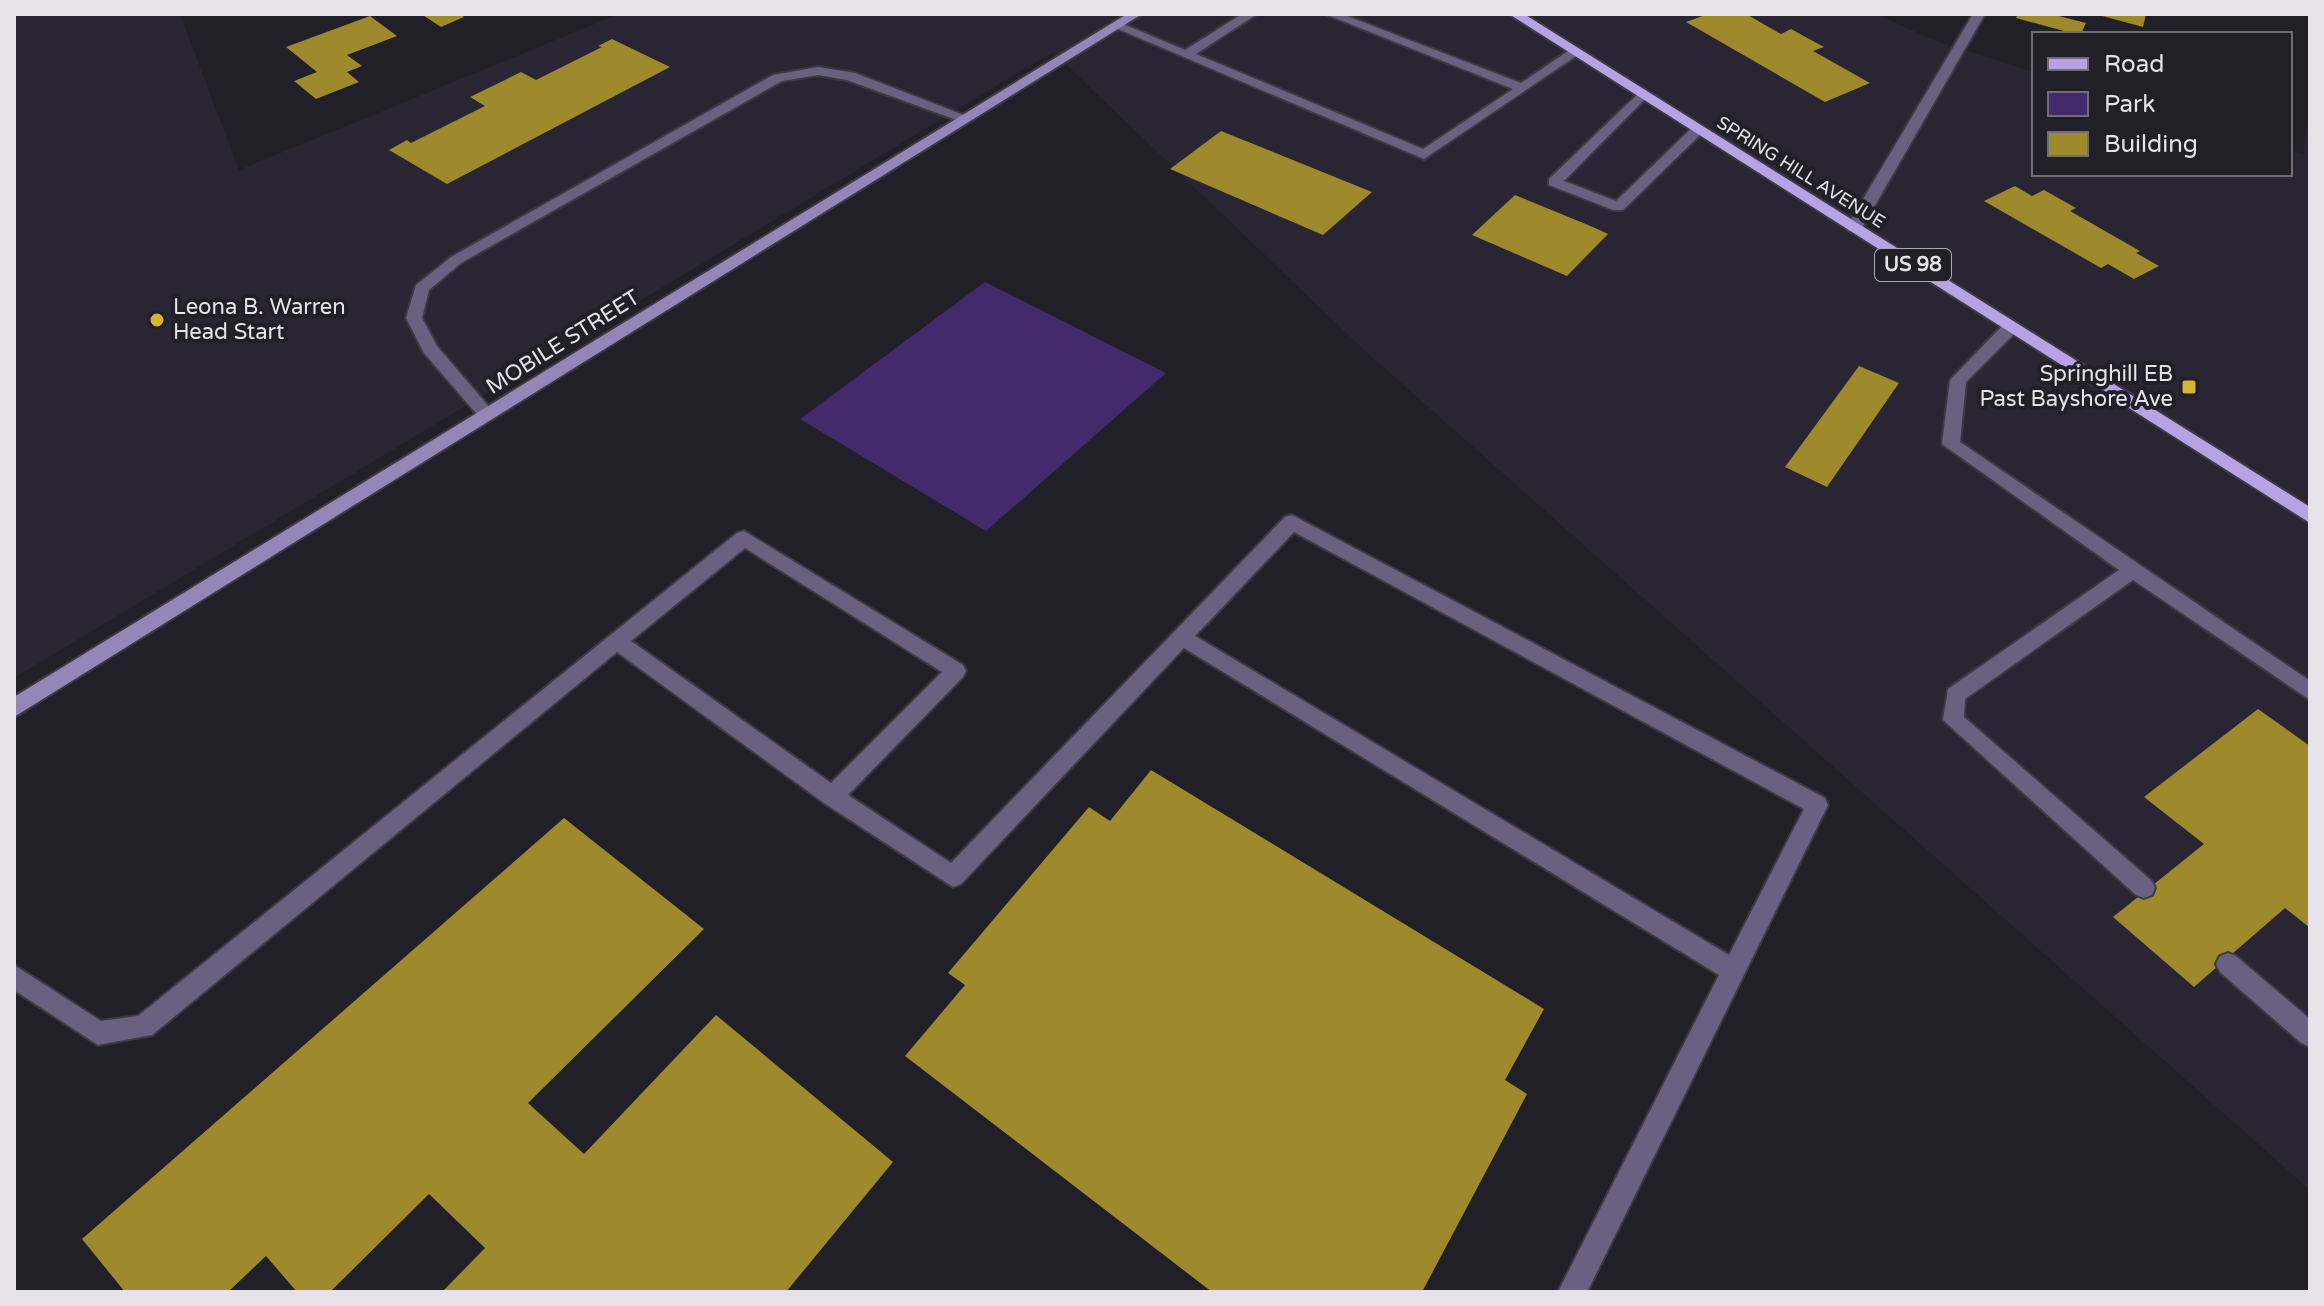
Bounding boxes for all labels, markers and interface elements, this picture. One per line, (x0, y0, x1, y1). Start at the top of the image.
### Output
legend (2032, 32, 2292, 176)
text: Road (2104, 50, 2164, 79)
text: Park (2104, 90, 2155, 119)
street label: SPRING HILL AVENUE (1713, 111, 1889, 233)
text: Building (2104, 130, 2198, 159)
road number: US 98 (1875, 249, 1951, 281)
street label: MOBILE STREET (481, 284, 645, 400)
place label: Leona B. Warren Head Start (173, 294, 346, 345)
marker: Leona B. Warren Head Start (148, 311, 166, 329)
place label: Springhill EB Past Bayshore Ave (1979, 361, 2173, 412)
marker: Springhill EB Past Bayshore Ave (2180, 378, 2198, 396)

